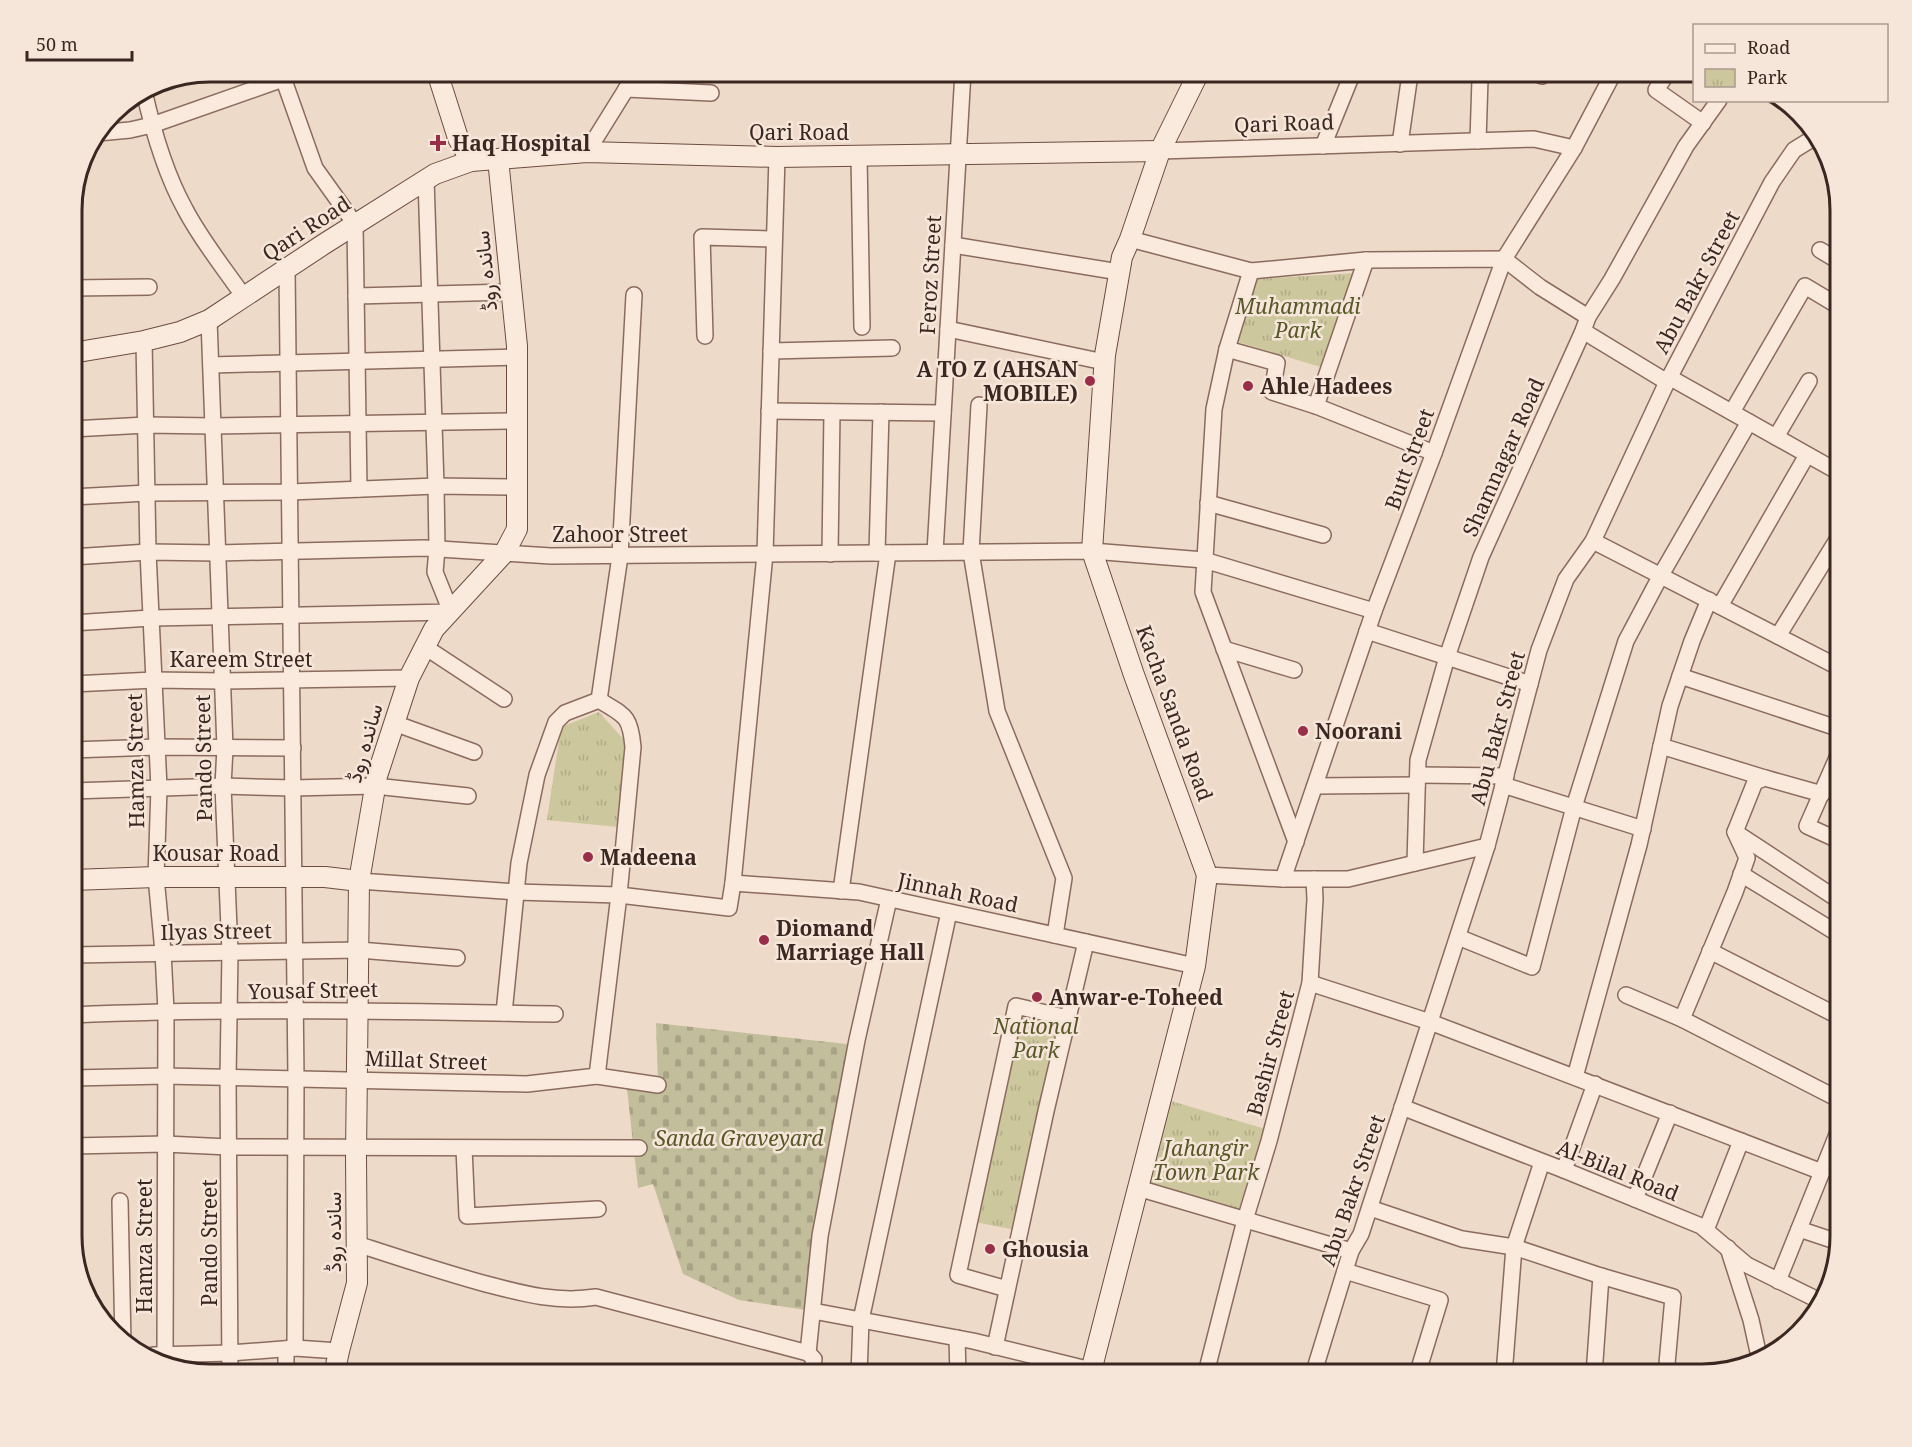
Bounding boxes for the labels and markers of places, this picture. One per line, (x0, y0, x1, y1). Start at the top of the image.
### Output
place label: Haq Hospital (452, 129, 591, 157)
marker: Haq Hospital (429, 134, 447, 152)
place label: A TO Z (AHSAN MOBILE) (916, 355, 1078, 407)
place label: Ahle Hadees (1260, 372, 1392, 400)
marker: A TO Z (AHSAN MOBILE) (1083, 374, 1097, 388)
marker: Ahle Hadees (1241, 379, 1255, 393)
place label: Noorani (1315, 717, 1403, 745)
marker: Noorani (1296, 724, 1310, 738)
place label: Madeena (600, 843, 697, 871)
marker: Madeena (581, 850, 595, 864)
place label: Diomand Marriage Hall (776, 914, 925, 966)
marker: Diomand Marriage Hall (757, 933, 771, 947)
place label: Anwar-e-Toheed (1049, 983, 1223, 1011)
marker: Anwar-e-Toheed (1030, 990, 1044, 1004)
place label: Ghousia (1002, 1235, 1089, 1263)
marker: Ghousia (983, 1242, 997, 1256)

